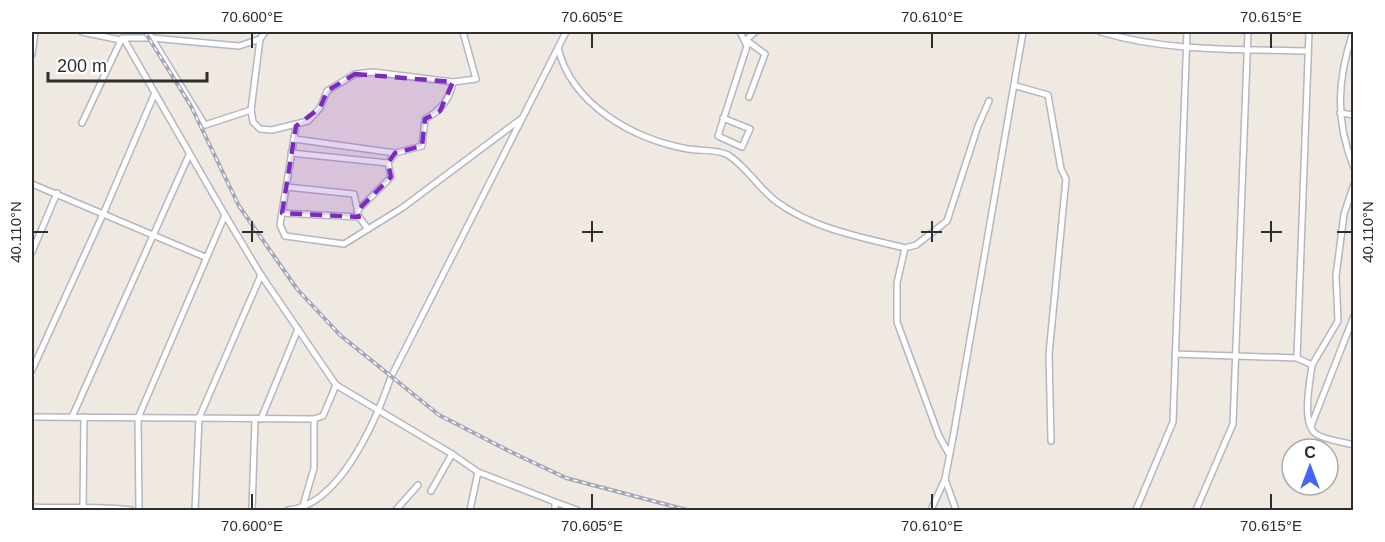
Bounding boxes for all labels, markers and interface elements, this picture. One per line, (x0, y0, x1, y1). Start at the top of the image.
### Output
text: 70.600°E (221, 8, 283, 25)
text: 70.605°E (561, 8, 623, 25)
text: 70.610°E (901, 8, 963, 25)
text: 70.615°E (1240, 8, 1302, 25)
scale bar (48, 45, 207, 83)
text: 200 m (57, 56, 107, 76)
text: 40.110°N (7, 201, 24, 263)
text: 40.110°N (1359, 201, 1376, 263)
north arrow (1280, 437, 1340, 497)
text: С (1304, 444, 1316, 461)
text: 70.600°E (221, 517, 283, 534)
text: 70.605°E (561, 517, 623, 534)
text: 70.610°E (901, 517, 963, 534)
text: 70.615°E (1240, 517, 1302, 534)

